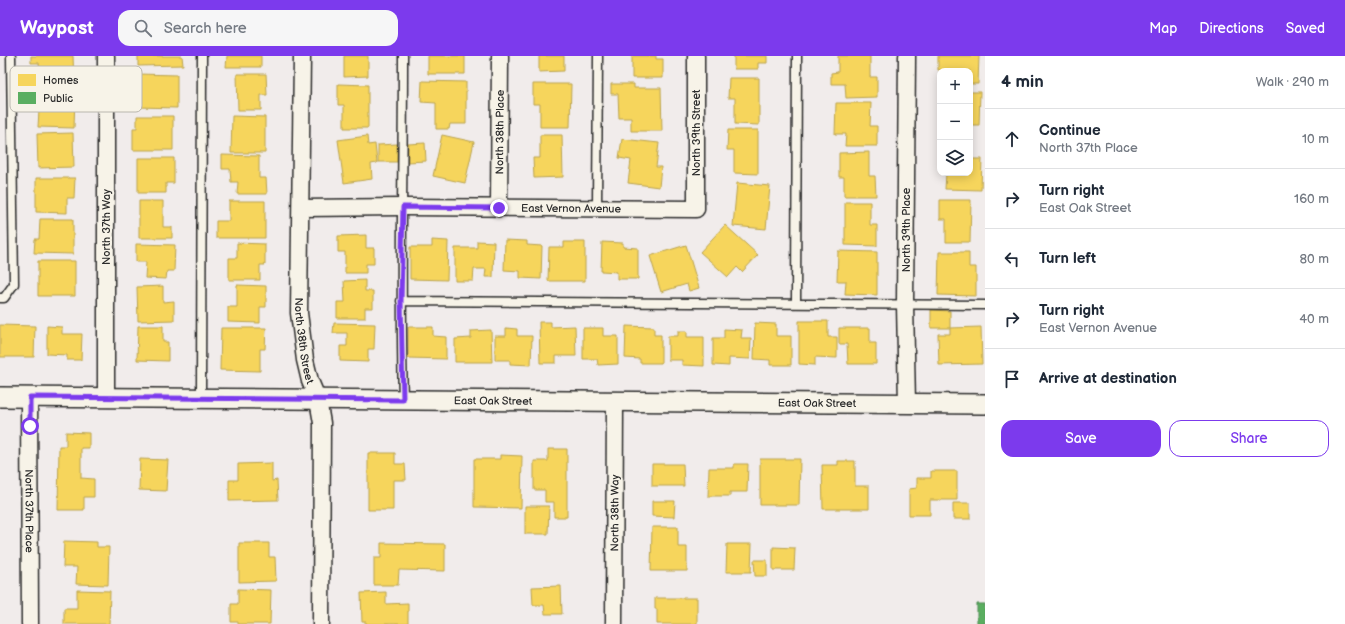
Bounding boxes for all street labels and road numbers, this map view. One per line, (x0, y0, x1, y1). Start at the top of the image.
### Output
street label: North 38th Place (493, 89, 506, 174)
street label: North 39th Street (690, 89, 703, 176)
street label: North 39th Place (900, 187, 913, 272)
street label: North 37th Way (100, 189, 113, 265)
street label: East Vernon Avenue (521, 201, 622, 215)
street label: North 38th Street (292, 298, 317, 386)
street label: East Oak Street (454, 394, 533, 407)
street label: East Oak Street (778, 396, 857, 410)
street label: North 37th Place (23, 469, 36, 553)
street label: North 38th Way (608, 474, 621, 551)

